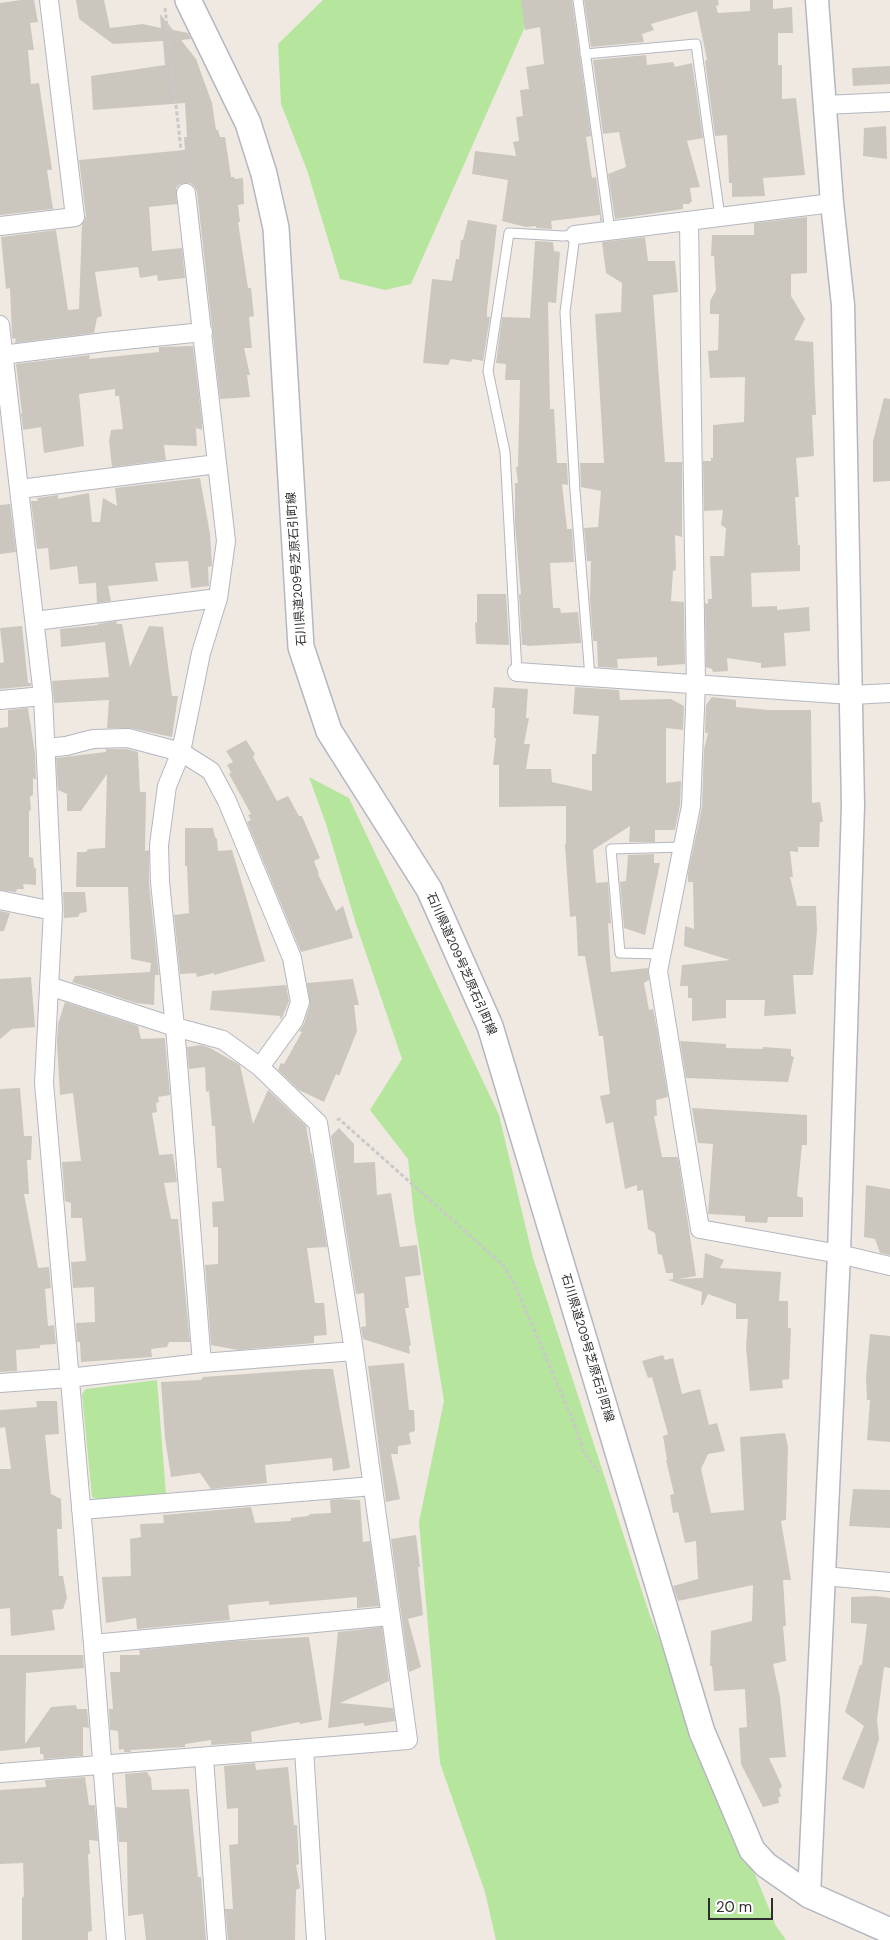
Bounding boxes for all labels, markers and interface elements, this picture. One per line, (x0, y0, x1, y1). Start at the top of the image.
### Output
street label: 石川県道209号芝原石引町線 (284, 491, 310, 647)
street label: 石川県道209号芝原石引町線 (423, 890, 499, 1038)
street label: 石川県道209号芝原石引町線 (558, 1272, 616, 1424)
scale bar (710, 1888, 775, 1920)
text: 20 m (716, 1897, 752, 1917)

